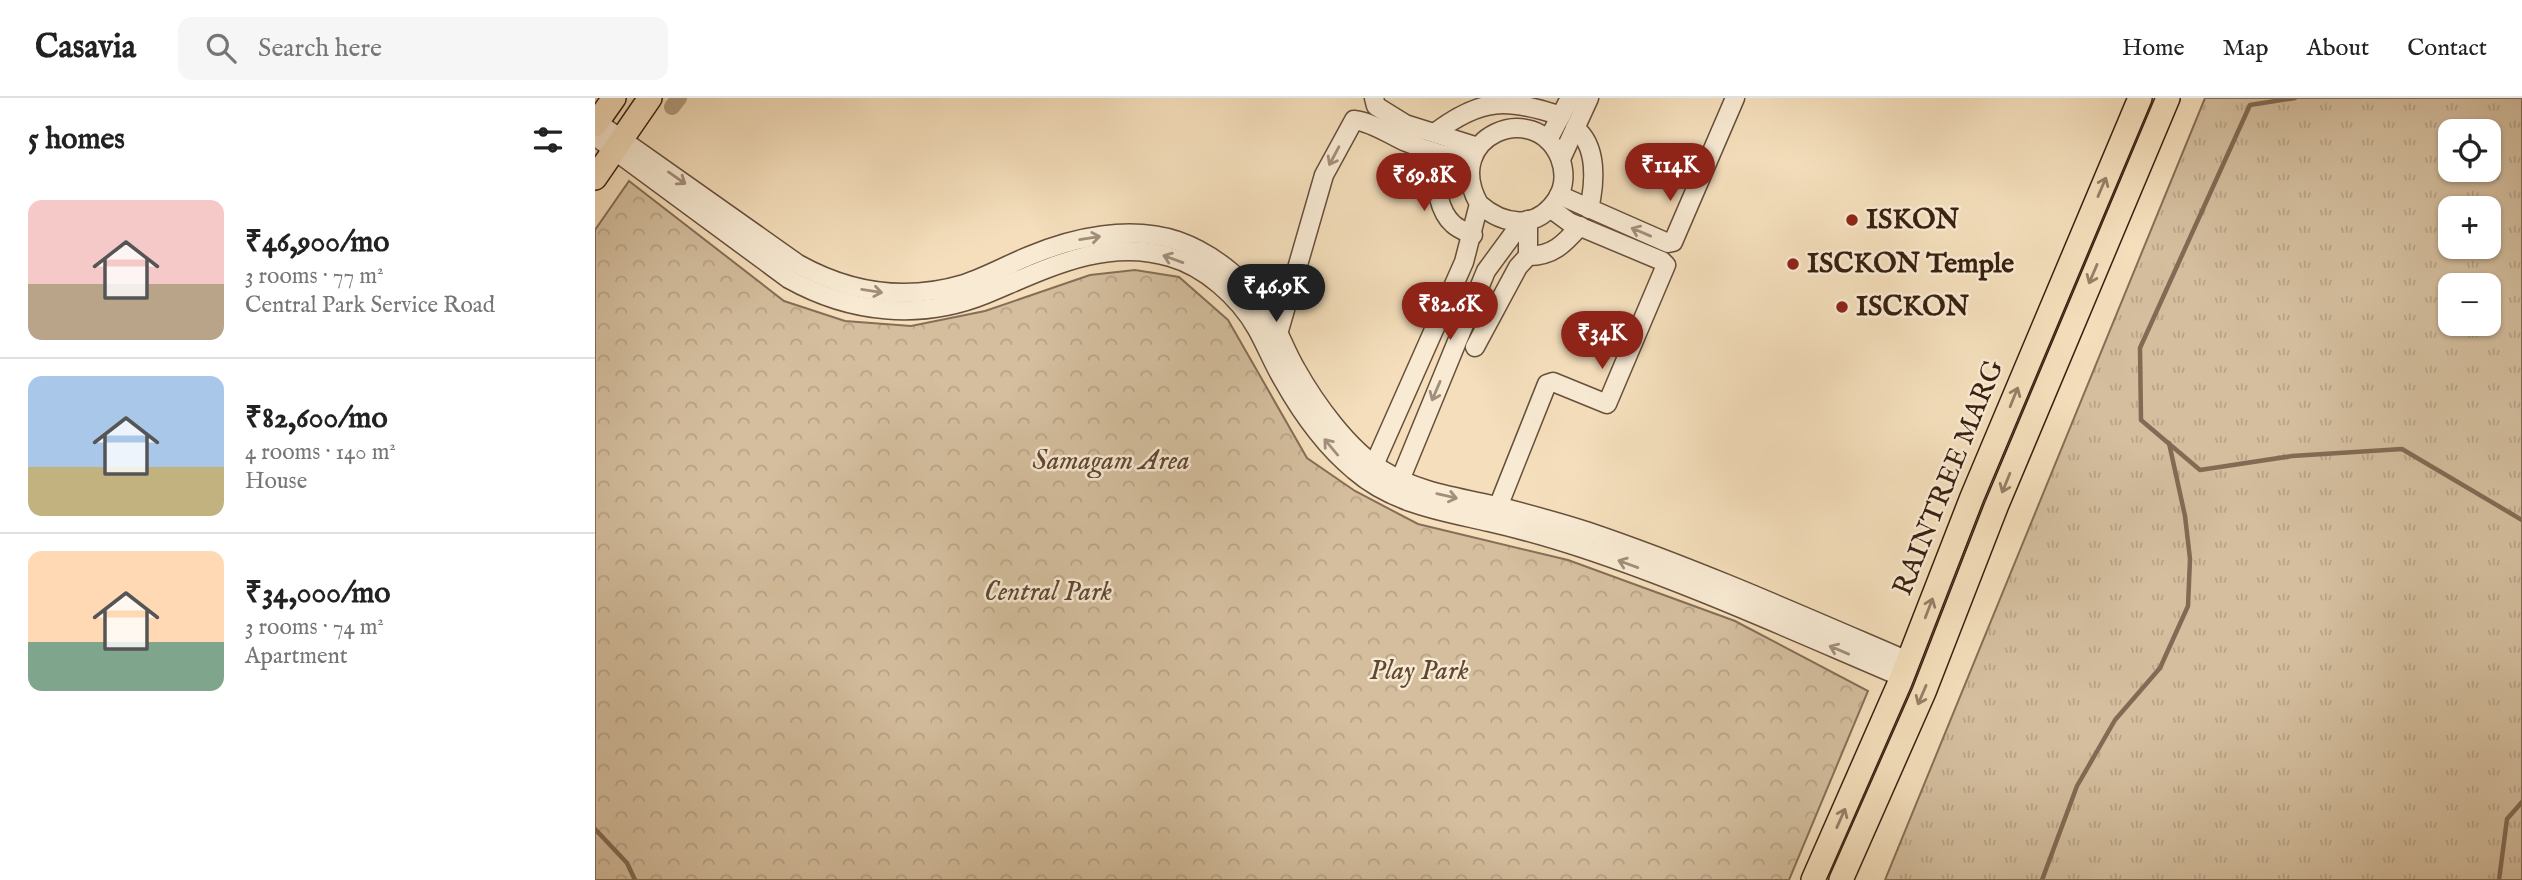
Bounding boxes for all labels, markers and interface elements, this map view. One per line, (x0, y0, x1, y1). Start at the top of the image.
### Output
search box (178, 17, 668, 80)
text: Casavia (35, 27, 136, 69)
icon: search (202, 29, 240, 67)
text: Search here (258, 32, 382, 65)
text: Home (2122, 33, 2185, 64)
text: Map (2223, 33, 2269, 64)
text: About (2307, 33, 2369, 64)
text: Contact (2407, 33, 2487, 64)
map controls (2438, 119, 2501, 336)
button: locate (2438, 119, 2501, 182)
text: 5 homes (28, 121, 125, 159)
icon: filters (529, 121, 567, 159)
pin: ₹114K (1621, 144, 1719, 203)
one-way arrow (1327, 146, 1341, 166)
text: ₹114K (1641, 151, 1699, 180)
pin: ₹69.8K (1367, 153, 1481, 213)
text: ₹69.8K (1392, 161, 1456, 190)
one-way arrow (667, 171, 686, 185)
one-way arrow (2096, 177, 2109, 199)
button: + (2438, 196, 2501, 259)
place label: ISKON (1866, 203, 1959, 238)
marker: ISKON (1844, 212, 1860, 228)
text: ₹46,900/mo (245, 224, 390, 262)
one-way arrow (1631, 224, 1653, 237)
icon: home (84, 228, 168, 312)
one-way arrow (1078, 231, 1101, 244)
place label: ISCKON Temple (1807, 247, 2014, 282)
one-way arrow (1162, 251, 1184, 264)
marker: ISCKON Temple (1785, 256, 1801, 272)
text: 3 rooms · 77 m² (245, 262, 384, 291)
one-way arrow (2086, 262, 2099, 284)
pin: ₹46.9K (1219, 264, 1333, 324)
text: ₹46.9K (1243, 272, 1309, 301)
button: − (2438, 273, 2501, 336)
pin: ₹82.6K (1393, 282, 1507, 342)
one-way arrow (860, 285, 883, 298)
text: ₹82.6K (1418, 290, 1482, 319)
place label: ISCKON (1856, 290, 1969, 325)
text: Central Park Service Road (245, 291, 495, 320)
marker: ISCKON (1834, 299, 1850, 315)
pin: ₹34K (1561, 312, 1643, 371)
text: ₹34K (1577, 319, 1627, 348)
street label: RAINTREE MARG (1886, 354, 2013, 601)
one-way arrow (1429, 380, 1442, 401)
one-way arrow (2008, 387, 2021, 408)
text: ₹82,600/mo (245, 400, 388, 438)
icon: home (84, 404, 168, 488)
text: 4 rooms · 140 m² (245, 438, 396, 467)
one-way arrow (1323, 438, 1339, 456)
park label: Samagam Area (1032, 444, 1190, 479)
text: House (245, 467, 307, 496)
one-way arrow (1998, 472, 2011, 494)
one-way arrow (1435, 489, 1458, 503)
one-way arrow (1618, 557, 1640, 570)
text: ₹34,000/mo (245, 575, 391, 613)
park label: Central Park (984, 575, 1112, 610)
icon: home (84, 579, 168, 663)
one-way arrow (1924, 598, 1936, 619)
text: 3 rooms · 74 m² (245, 613, 384, 642)
text: Apartment (245, 642, 348, 671)
one-way arrow (1829, 643, 1851, 656)
park label: Play Park (1369, 654, 1469, 689)
one-way arrow (1915, 684, 1928, 705)
one-way arrow (1835, 808, 1848, 829)

